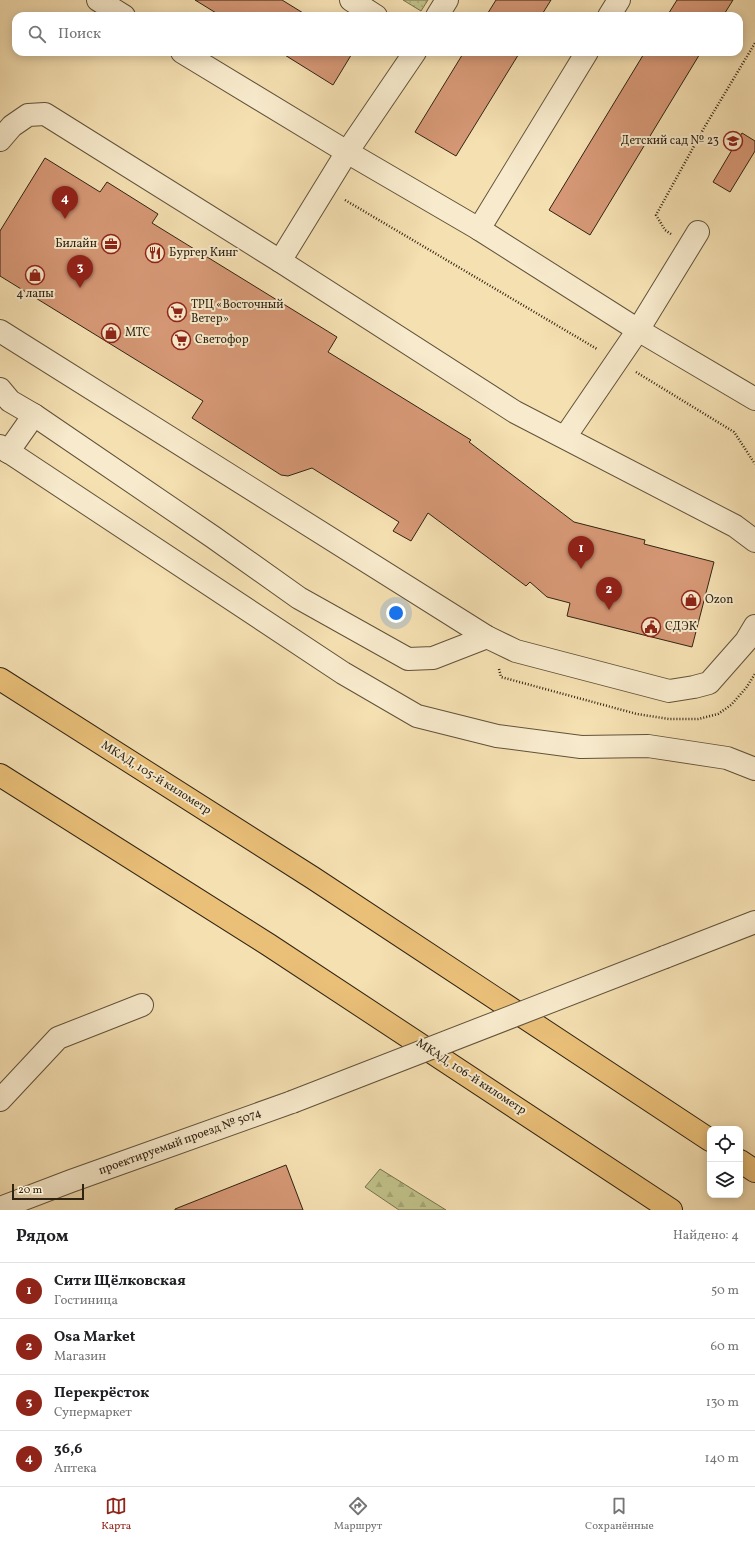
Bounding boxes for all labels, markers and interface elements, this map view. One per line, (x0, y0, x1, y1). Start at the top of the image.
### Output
search box (12, 12, 743, 56)
icon: search (26, 23, 48, 45)
text: Поиск (58, 24, 101, 45)
school or university icon: Детский сад № 23 (722, 130, 744, 152)
place label: Детский сад № 23 (621, 133, 719, 149)
pin: 4 (52, 186, 78, 219)
office icon: Билайн (100, 233, 122, 255)
place label: Билайн (55, 236, 97, 252)
restaurant icon: Бургер Кинг (144, 242, 166, 264)
place label: Бургер Кинг (169, 245, 239, 261)
pin: 3 (67, 255, 93, 288)
shop icon: 4 лапы (24, 264, 46, 286)
place label: 4 лапы (16, 286, 54, 302)
place label: ТРЦ «Восточный Ветер» (191, 297, 284, 327)
supermarket icon: ТРЦ «Восточный Ветер» (166, 301, 188, 323)
shop icon: МТС (100, 322, 122, 344)
place label: МТС (125, 325, 151, 341)
supermarket icon: Светофор (170, 329, 192, 351)
place label: Светофор (195, 332, 249, 348)
pin: 1 (568, 536, 594, 569)
pin: 2 (596, 577, 622, 610)
shop icon: Ozon (680, 589, 702, 611)
place label: Ozon (705, 592, 733, 608)
your location (386, 603, 406, 623)
public building icon: СДЭК (640, 616, 662, 638)
place label: СДЭК (665, 619, 697, 635)
street label: МКАД, 105-й километр (98, 737, 214, 819)
street label: МКАД, 106-й километр (413, 1035, 529, 1119)
street label: проектируемый проезд № 5074 (96, 1105, 264, 1179)
map controls (707, 1126, 743, 1198)
button: locate (707, 1126, 743, 1162)
button: layers (707, 1162, 743, 1198)
scale bar (12, 1182, 84, 1201)
text: 20 m (18, 1183, 42, 1198)
text: Рядом (16, 1225, 69, 1248)
text: Найдено: 4 (673, 1227, 739, 1245)
text: Сити Щёлковская (54, 1271, 186, 1292)
text: 1 (26, 1282, 32, 1300)
text: 50 m (711, 1282, 739, 1300)
text: Гостиница (54, 1292, 118, 1310)
text: Osa Market (54, 1327, 135, 1348)
text: 2 (26, 1338, 32, 1356)
text: 60 m (711, 1338, 739, 1356)
text: Магазин (54, 1348, 106, 1366)
text: Перекрёсток (54, 1383, 149, 1404)
text: 3 (26, 1394, 32, 1412)
text: 130 m (706, 1394, 739, 1412)
text: Супермаркет (54, 1404, 132, 1422)
text: 36,6 (54, 1439, 82, 1460)
text: 4 (25, 1450, 33, 1468)
text: 140 m (705, 1450, 739, 1468)
text: Аптека (54, 1460, 97, 1478)
tab: Карта (101, 1495, 131, 1534)
tab: Маршрут (334, 1495, 382, 1534)
tab: Сохранённые (585, 1495, 654, 1534)

